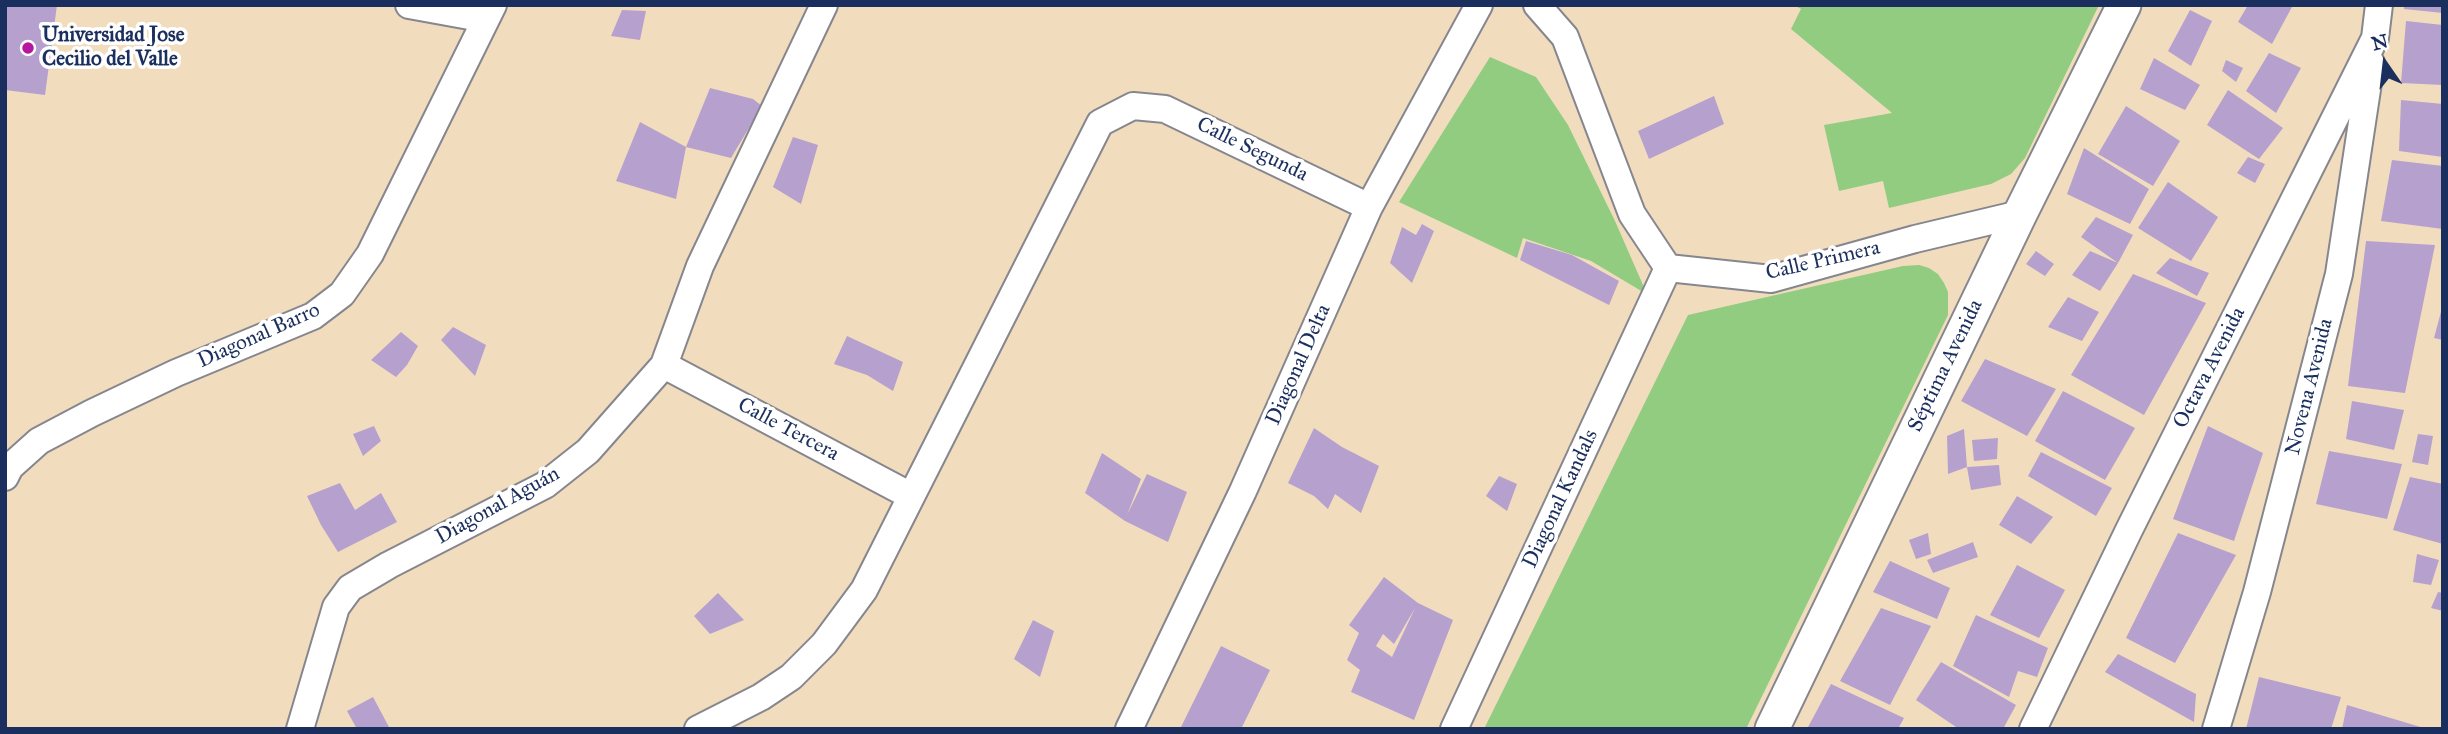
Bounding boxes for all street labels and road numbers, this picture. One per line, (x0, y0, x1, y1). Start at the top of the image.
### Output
street label: Calle Segunda (1192, 112, 1312, 188)
street label: Calle Primera (1763, 236, 1883, 286)
street label: Séptima Avenida (1903, 296, 1989, 436)
street label: Diagonal Barro (194, 298, 324, 374)
street label: Diagonal Delta (1261, 301, 1337, 429)
street label: Octava Avenida (2169, 303, 2251, 433)
street label: Novena Avenida (2281, 316, 2339, 458)
street label: Calle Tercera (733, 393, 843, 467)
street label: Diagonal Kandals (1518, 426, 1604, 572)
street label: Diagonal Aguán (432, 462, 564, 550)

